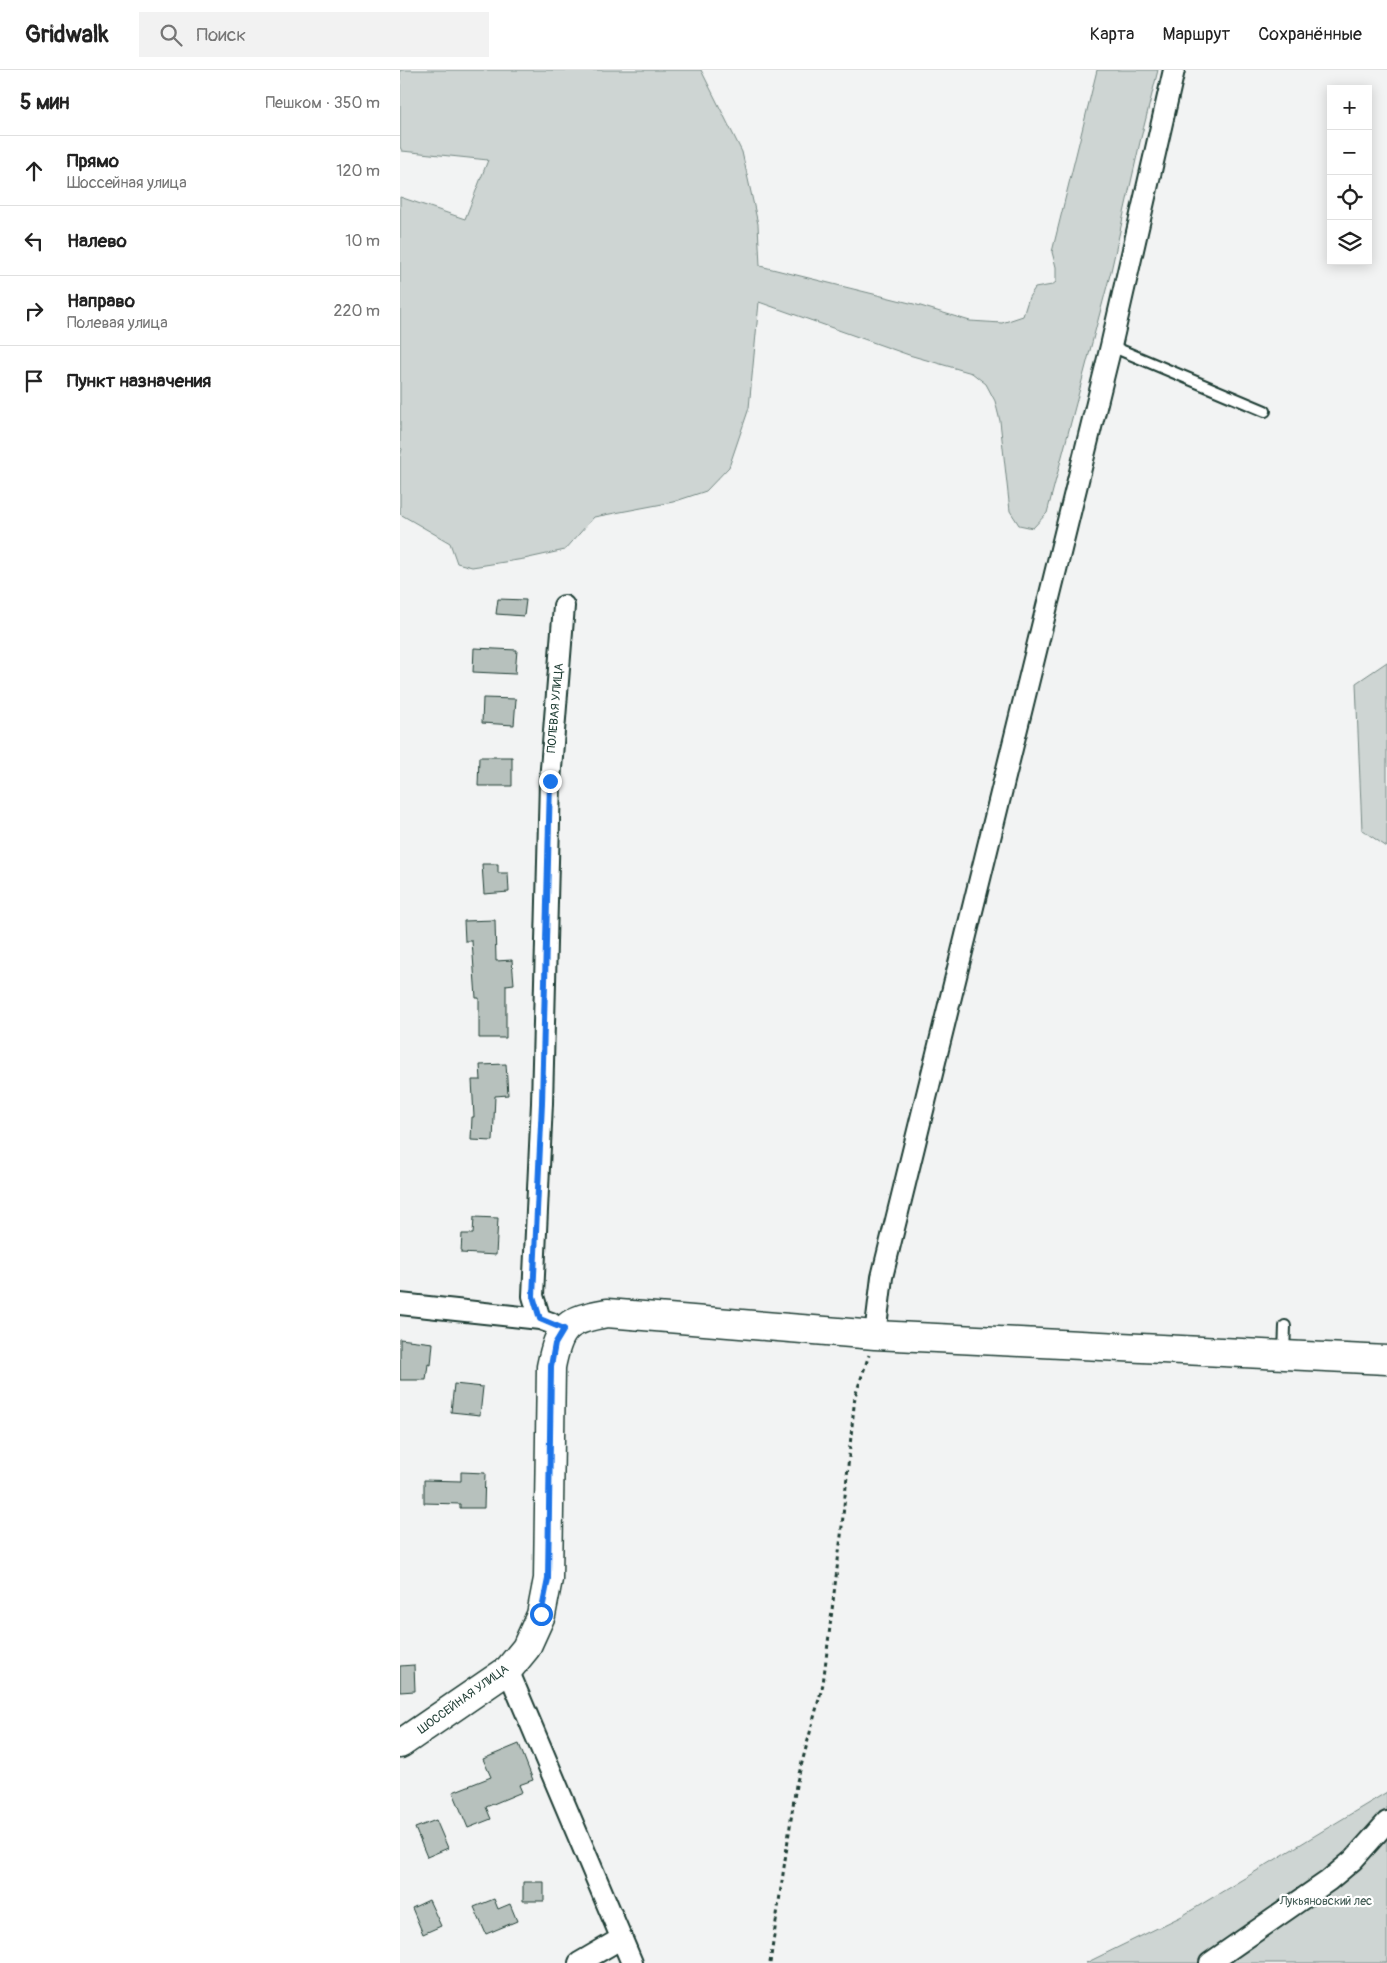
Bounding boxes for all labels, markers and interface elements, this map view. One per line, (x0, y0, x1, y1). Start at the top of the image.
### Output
search box (139, 12, 489, 57)
text: Gridwalk (25, 20, 109, 49)
icon: search (157, 21, 185, 49)
text: Поиск (197, 23, 246, 47)
text: Карта (1090, 23, 1134, 46)
text: Маршрут (1162, 23, 1230, 46)
text: Сохранённые (1258, 23, 1362, 46)
map controls (1327, 85, 1372, 265)
button: + (1327, 85, 1372, 130)
text: 5 мин (20, 89, 70, 116)
text: Пешком · 350 m (265, 93, 380, 113)
button: − (1327, 130, 1372, 175)
text: Прямо (67, 149, 119, 173)
icon: ahead (20, 157, 48, 185)
text: 120 m (336, 161, 380, 181)
text: Шоссейная улица (67, 173, 187, 193)
button: locate (1327, 175, 1372, 220)
button: layers (1327, 220, 1372, 265)
icon: left (20, 227, 48, 255)
text: Налево (67, 229, 127, 253)
text: 10 m (345, 231, 380, 251)
text: Направо (67, 289, 135, 313)
icon: right (20, 297, 48, 325)
text: 220 m (334, 301, 380, 321)
text: Полевая улица (67, 313, 168, 333)
icon: arrive (20, 367, 48, 395)
text: Пункт назначения (67, 369, 211, 393)
street label: ПОЛЕВАЯ УЛИЦА (544, 662, 567, 754)
route end (539, 770, 562, 793)
route start (530, 1603, 553, 1626)
street label: ШОССЕЙНАЯ УЛИЦА (415, 1661, 512, 1737)
park label: Лукьяновский лес (1279, 1894, 1372, 1909)

